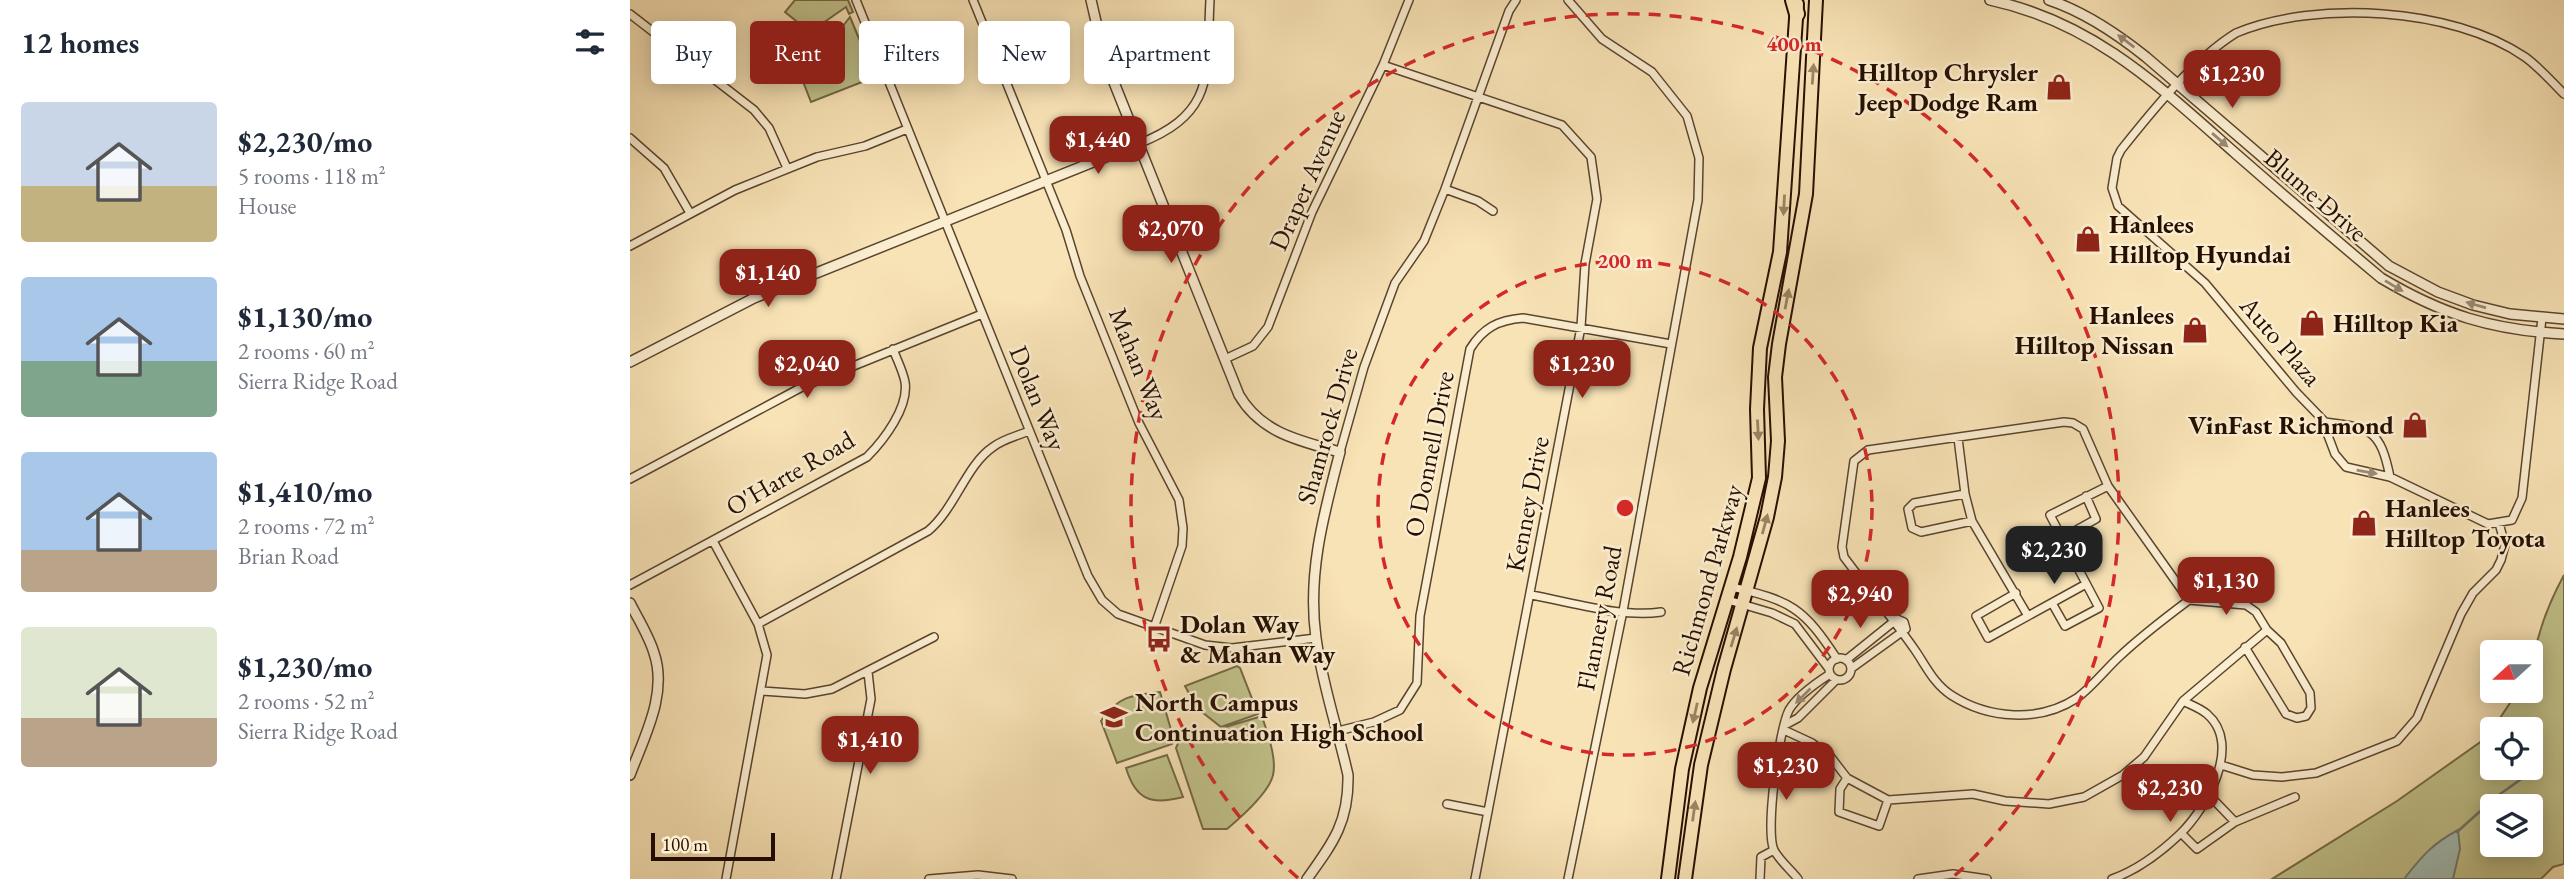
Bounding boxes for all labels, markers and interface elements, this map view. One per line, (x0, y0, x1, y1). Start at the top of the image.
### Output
chip: Buy (651, 21, 736, 84)
chip: Rent (750, 21, 845, 84)
chip: Filters (859, 21, 964, 84)
chip: New (978, 21, 1070, 84)
chip: Apartment (1084, 21, 1234, 84)
text: 12 homes (21, 23, 139, 62)
icon: filters (571, 23, 609, 61)
text: 400 m (1766, 30, 1822, 57)
one-way arrow (2117, 33, 2135, 48)
pin: $1,230 (2175, 50, 2289, 110)
place label: Hilltop Chrysler Jeep Dodge Ram (1854, 55, 2038, 119)
text: $1,230 (2200, 58, 2264, 88)
one-way arrow (1807, 62, 1818, 84)
shop icon: Hilltop Chrysler Jeep Dodge Ram (2044, 72, 2074, 102)
street label: Draper Avenue (1261, 104, 1353, 256)
pin: $1,440 (1041, 116, 1155, 176)
text: $2,230/mo (238, 122, 372, 161)
text: $1,440 (1066, 124, 1130, 154)
icon: home (77, 130, 161, 214)
one-way arrow (2211, 132, 2229, 148)
street label: Blume Drive (2257, 141, 2375, 249)
text: 5 rooms · 118 m² (238, 161, 386, 191)
text: House (238, 191, 297, 221)
one-way arrow (1778, 194, 1789, 216)
pin: $2,070 (1114, 205, 1228, 265)
place label: Hanlees Hilltop Hyundai (2109, 207, 2291, 271)
text: $2,070 (1139, 213, 1203, 243)
shop icon: Hanlees Hilltop Hyundai (2073, 224, 2103, 254)
text: 200 m (1597, 247, 1653, 274)
pin: $1,140 (711, 250, 825, 309)
text: $1,140 (736, 257, 800, 287)
one-way arrow (2385, 280, 2404, 292)
one-way arrow (1782, 288, 1793, 310)
street label: Auto Plaza (2232, 288, 2330, 394)
text: $1,130/mo (238, 297, 372, 336)
place label: Hanlees Hilltop Nissan (2015, 298, 2174, 362)
one-way arrow (2464, 299, 2486, 310)
street label: Mahan Way (1101, 303, 1177, 426)
icon: home (77, 305, 161, 389)
place label: Hilltop Kia (2333, 306, 2459, 340)
shop icon: Hilltop Kia (2297, 308, 2327, 338)
shop icon: Hanlees Hilltop Nissan (2180, 315, 2210, 345)
text: 2 rooms · 60 m² (238, 336, 375, 366)
pin: $2,040 (750, 340, 864, 400)
street label: Dolan Way (1002, 340, 1075, 456)
pin: $1,230 (1525, 340, 1639, 400)
street label: Shamrock Drive (1288, 344, 1366, 508)
text: $2,040 (775, 348, 839, 378)
text: $1,230 (1550, 348, 1614, 378)
text: Sierra Ridge Road (238, 366, 398, 396)
street label: O Donnell Drive (1396, 368, 1462, 540)
place label: VinFast Richmond (2188, 408, 2395, 442)
shop icon: VinFast Richmond (2400, 410, 2430, 440)
one-way arrow (1753, 419, 1764, 441)
street label: O'Harte Road (720, 422, 861, 523)
street label: Kenney Drive (1497, 433, 1557, 575)
one-way arrow (2356, 467, 2378, 478)
text: $1,410/mo (238, 472, 372, 511)
icon: home (77, 480, 161, 564)
street label: Richmond Parkway (1663, 480, 1751, 680)
place label: Hanlees Hilltop Toyota (2385, 491, 2546, 555)
centre of rings (1613, 496, 1637, 520)
shop icon: Hanlees Hilltop Toyota (2349, 508, 2379, 538)
text: 2 rooms · 72 m² (238, 511, 375, 541)
one-way arrow (1760, 513, 1771, 535)
pin: $2,230 (1997, 526, 2111, 586)
text: $2,230 (2022, 534, 2086, 564)
text: Brian Road (238, 541, 339, 571)
street label: Flannery Road (1568, 542, 1630, 694)
pin: $1,130 (2169, 558, 2283, 617)
text: $1,130 (2194, 565, 2258, 595)
pin: $2,940 (1803, 570, 1917, 630)
text: $2,940 (1828, 578, 1892, 608)
place label: Dolan Way & Mahan Way (1180, 607, 1336, 671)
bus stop icon: Dolan Way & Mahan Way (1144, 624, 1174, 654)
one-way arrow (1729, 626, 1739, 647)
north arrow (2480, 640, 2543, 704)
map controls (2480, 640, 2543, 857)
text: $1,230/mo (238, 647, 372, 686)
icon: home (77, 655, 161, 739)
place label: North Campus Continuation High School (1135, 685, 1424, 749)
text: 2 rooms · 52 m² (238, 686, 375, 716)
one-way arrow (1795, 687, 1811, 704)
school or university icon: North Campus Continuation High School (1099, 702, 1129, 732)
one-way arrow (1689, 702, 1700, 724)
text: Sierra Ridge Road (238, 716, 398, 746)
pin: $1,410 (813, 716, 927, 776)
button: locate (2480, 717, 2543, 780)
text: $1,410 (838, 724, 902, 754)
pin: $1,230 (1729, 742, 1843, 802)
text: $1,230 (1754, 750, 1818, 780)
pin: $2,230 (2113, 764, 2227, 824)
text: $2,230 (2138, 772, 2202, 802)
button: layers (2480, 794, 2543, 857)
one-way arrow (1689, 800, 1700, 822)
scale bar (651, 830, 775, 862)
text: 100 m (662, 832, 708, 857)

